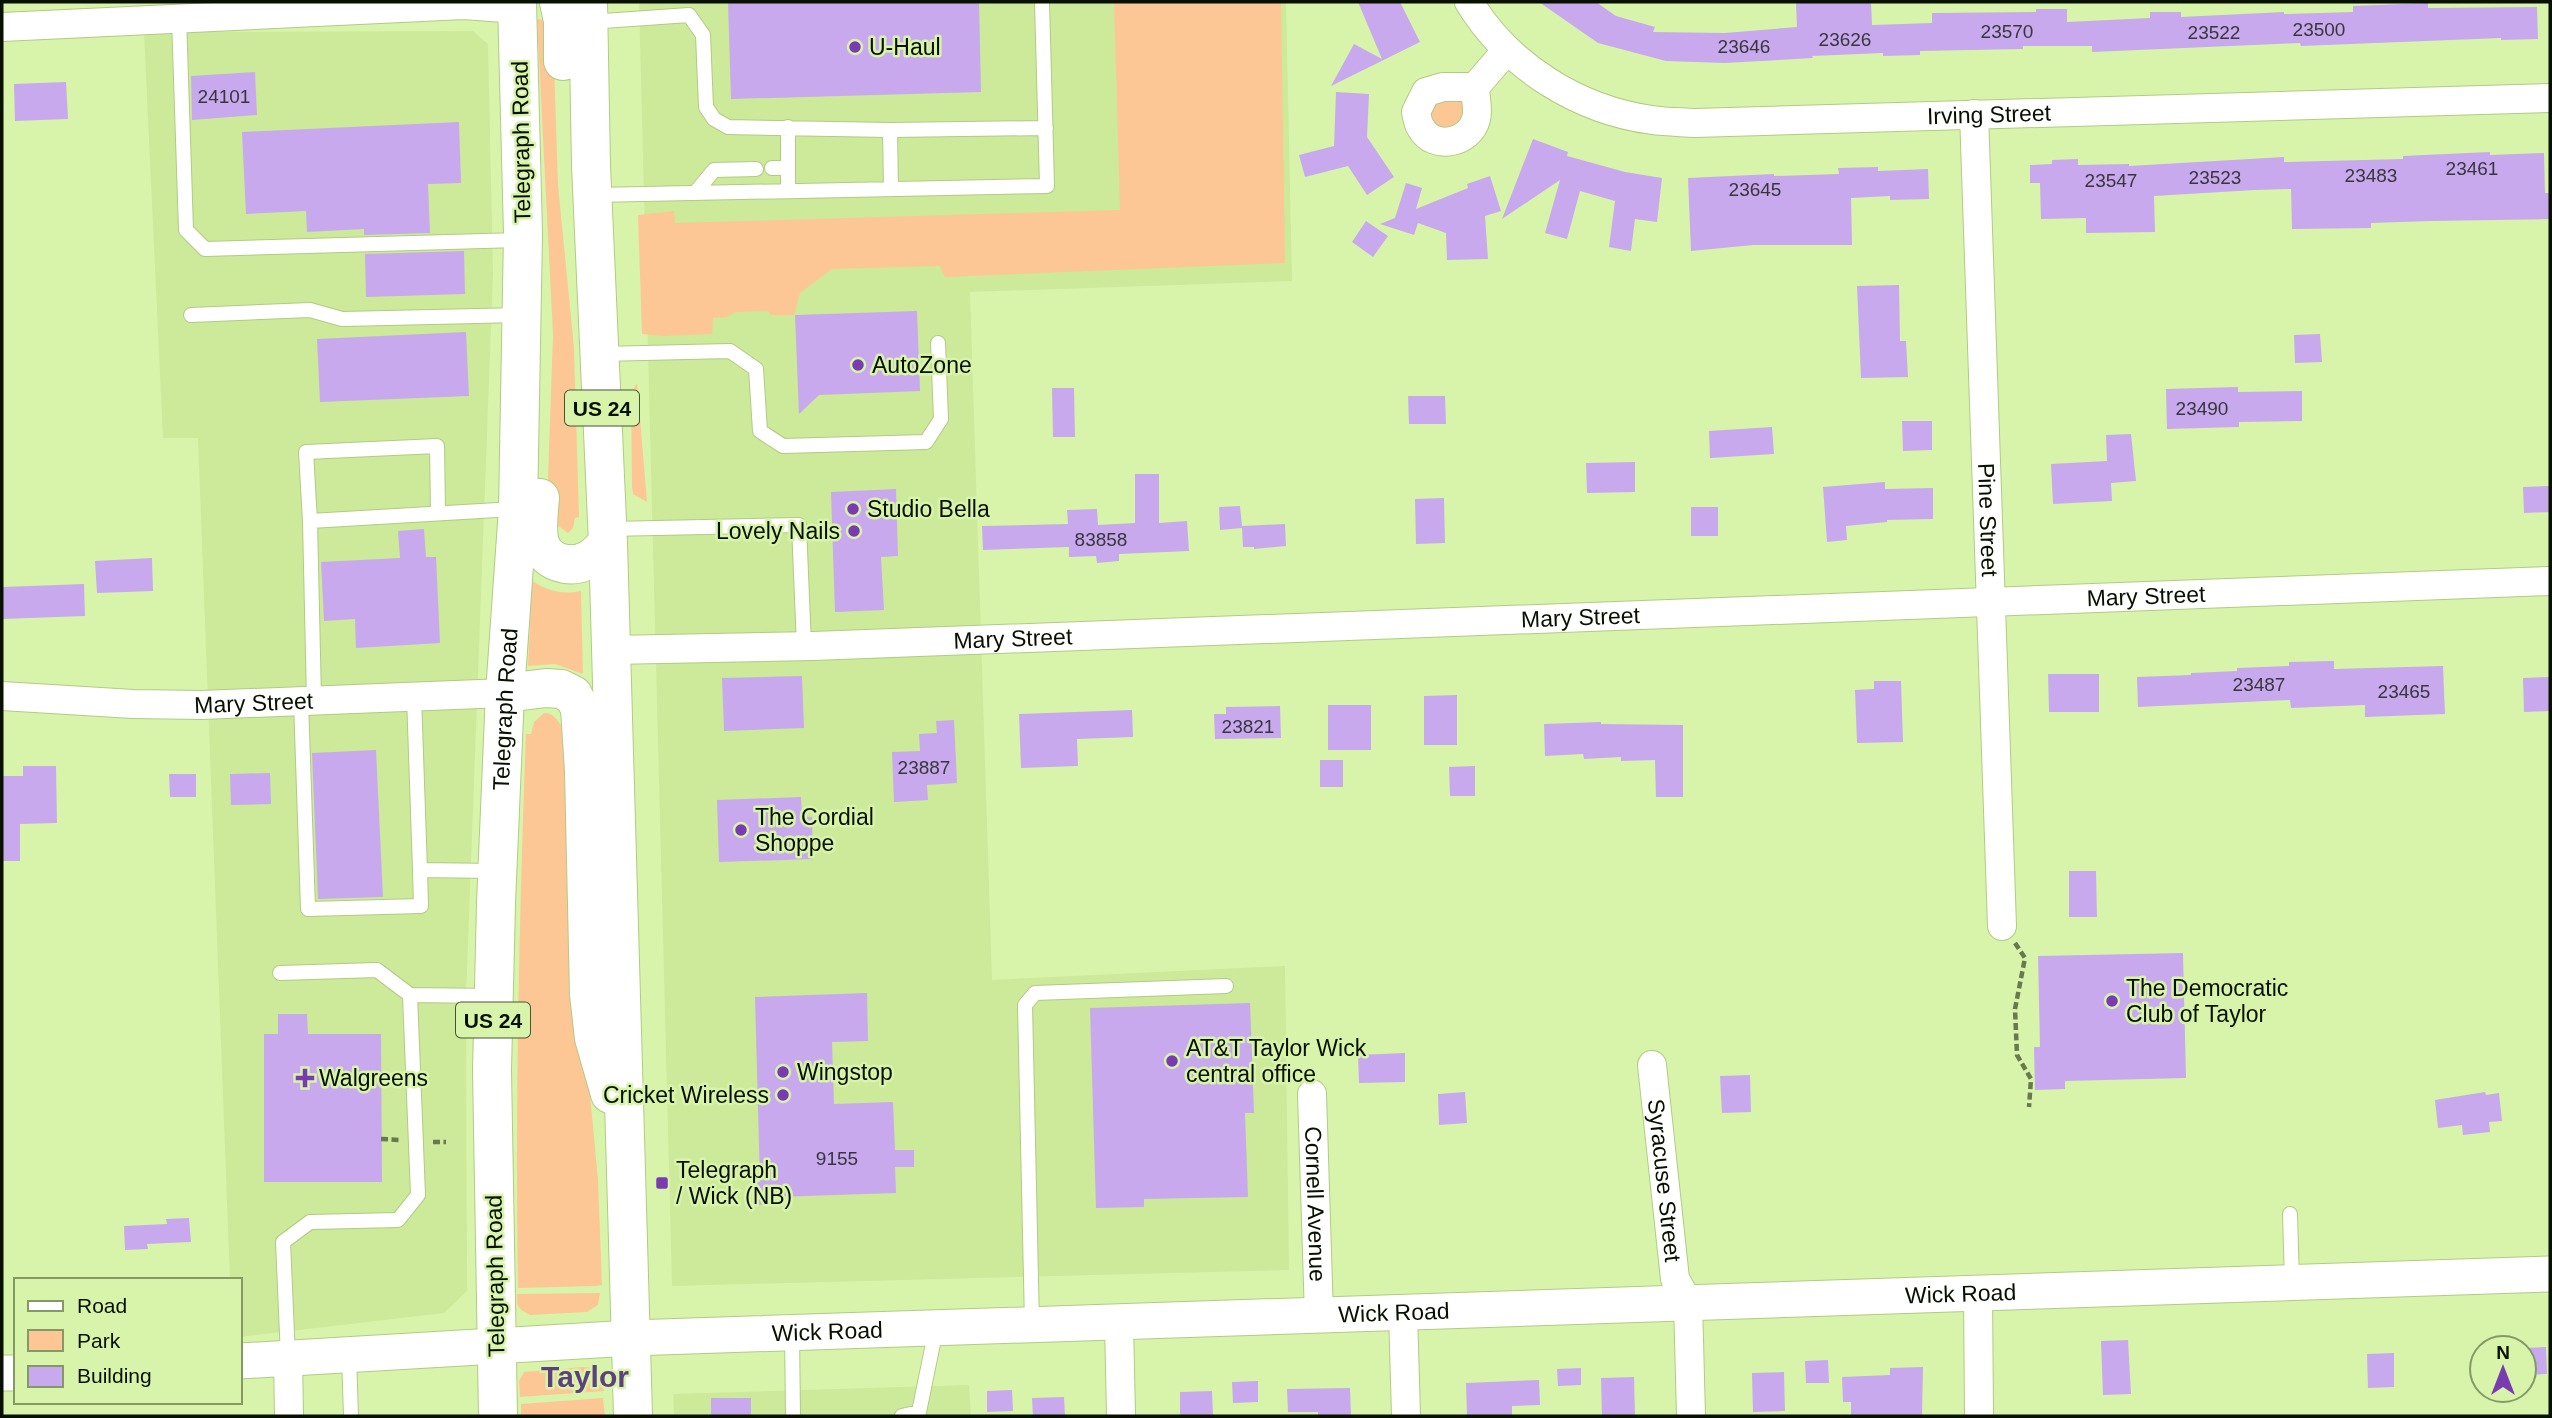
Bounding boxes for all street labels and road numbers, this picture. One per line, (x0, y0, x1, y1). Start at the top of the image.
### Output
street label: Telegraph Road (507, 61, 535, 223)
street label: Irving Street (1927, 100, 2052, 129)
road number: US 24 (565, 390, 639, 426)
street label: Pine Street (1973, 462, 2003, 578)
street label: Mary Street (2086, 581, 2207, 611)
street label: Mary Street (1521, 602, 1641, 632)
street label: Mary Street (953, 623, 1073, 654)
street label: Telegraph Road (488, 627, 523, 791)
street label: Mary Street (194, 688, 314, 718)
road number: US 24 (456, 1002, 530, 1038)
street label: Syracuse Street (1643, 1098, 1686, 1264)
street label: Cornell Avenue (1300, 1126, 1331, 1282)
street label: Telegraph Road (481, 1195, 509, 1357)
street label: Wick Road (1905, 1279, 2017, 1309)
street label: Wick Road (1338, 1298, 1450, 1327)
street label: Wick Road (771, 1317, 883, 1346)

